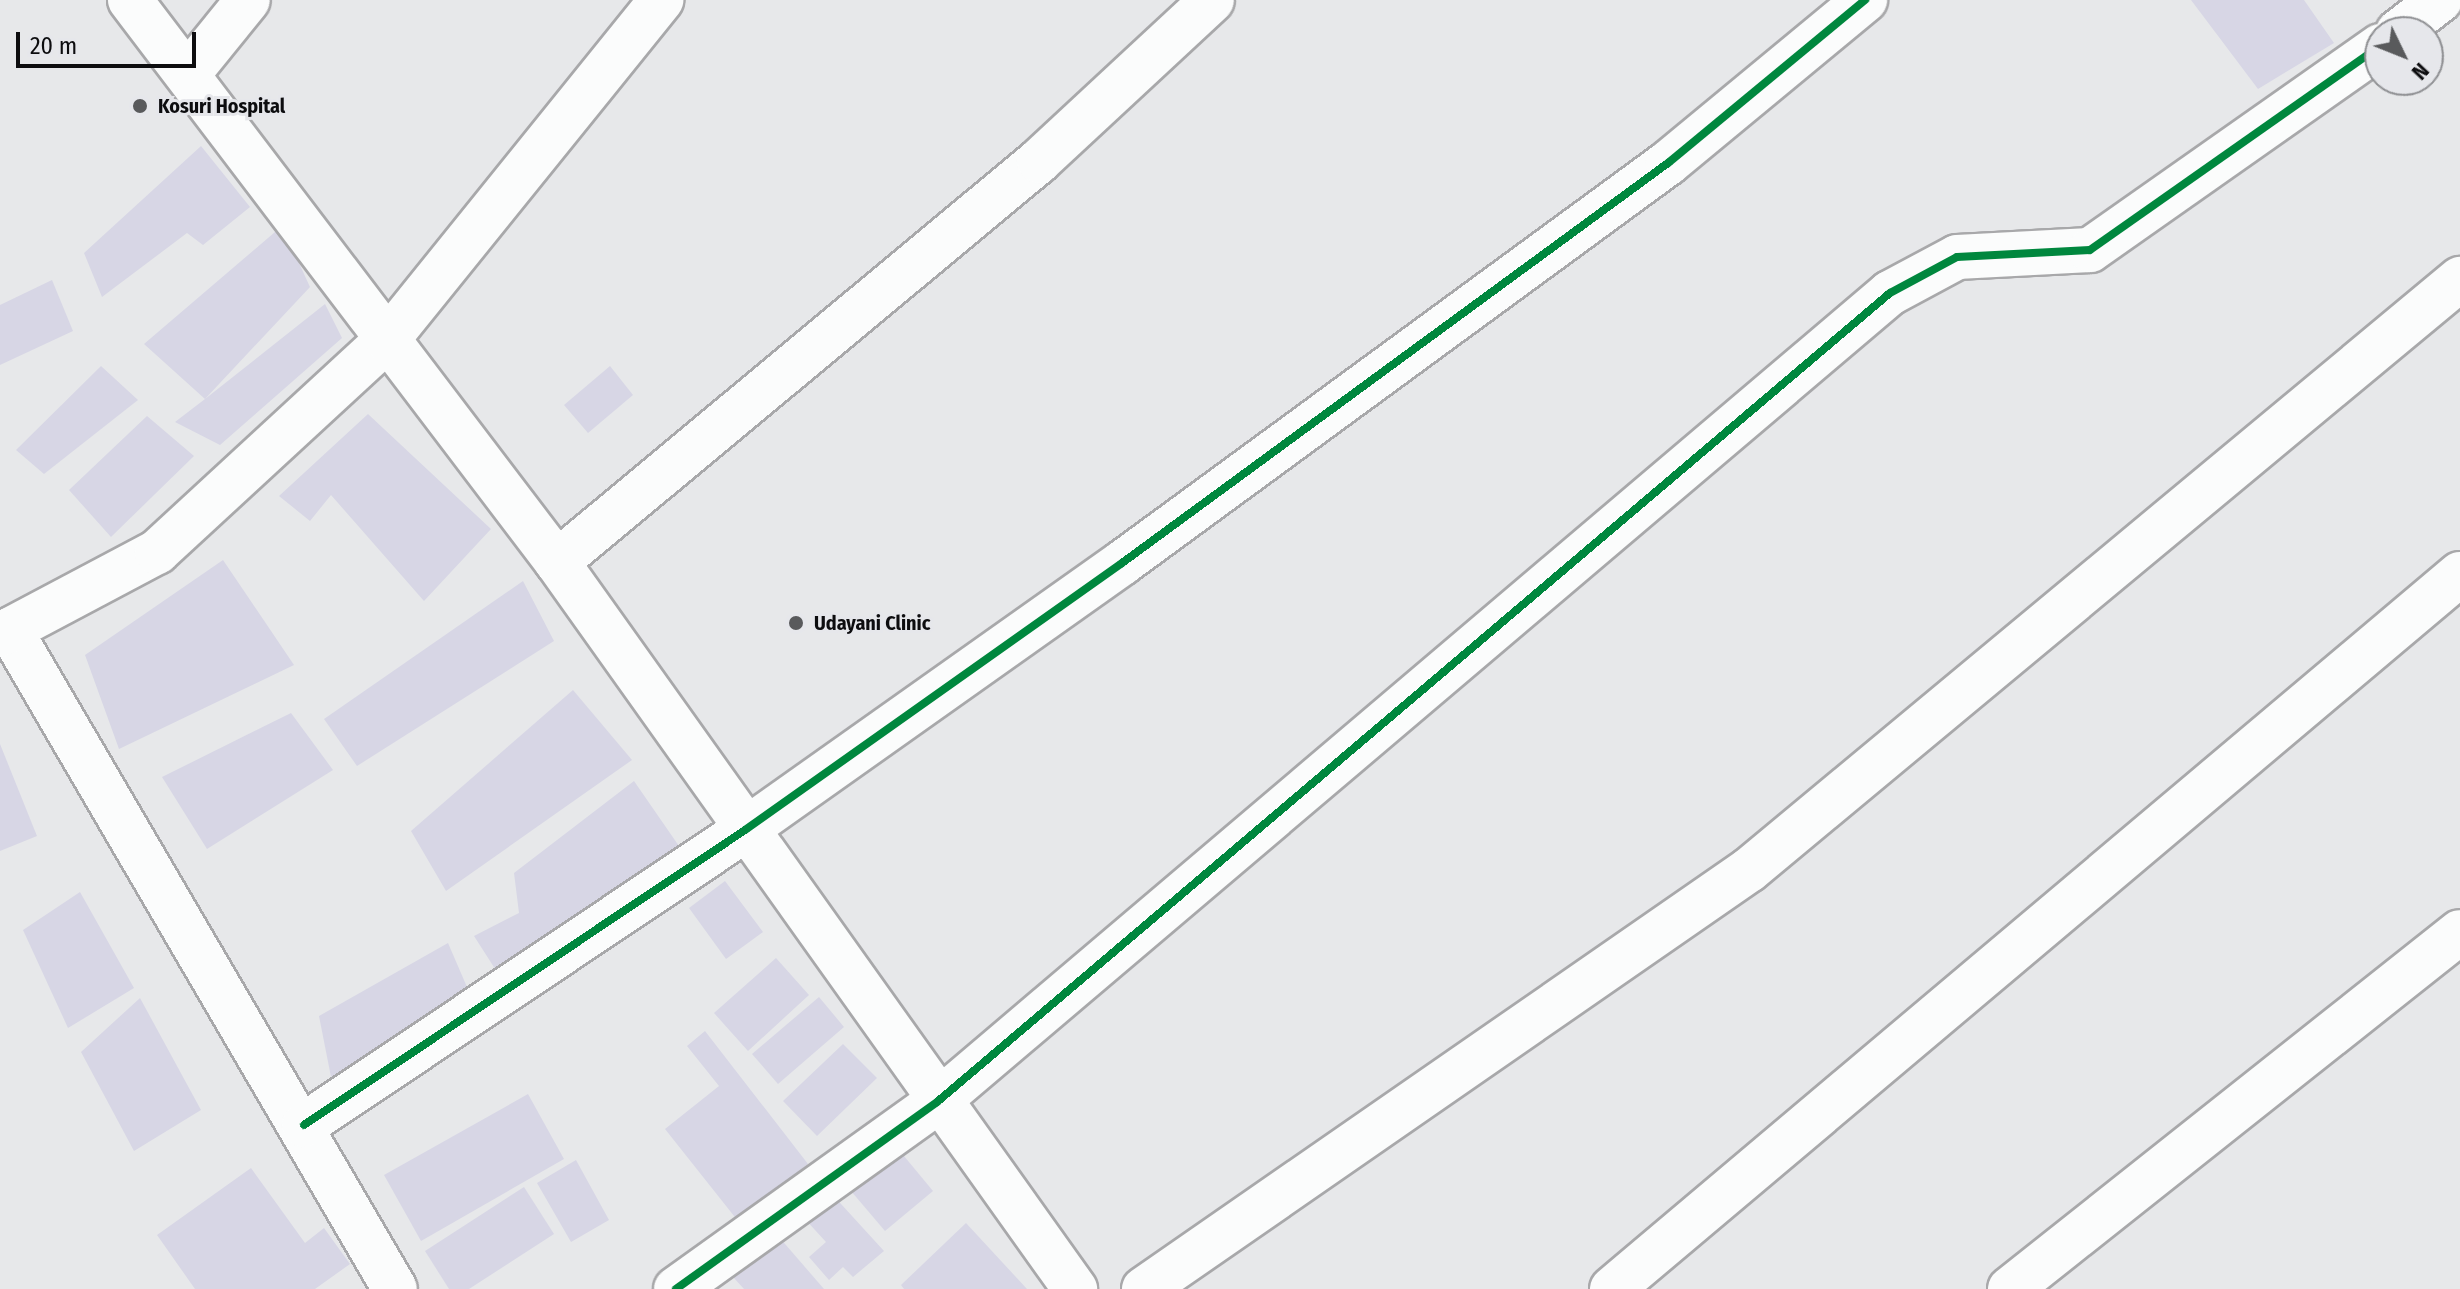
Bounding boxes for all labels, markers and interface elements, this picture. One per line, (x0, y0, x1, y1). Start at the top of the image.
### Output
scale bar (20, 16, 200, 66)
north arrow (2364, 16, 2444, 96)
text: 20 m (30, 32, 77, 60)
text: N (2406, 57, 2435, 85)
place label: Kosuri Hospital (158, 94, 285, 118)
marker: Kosuri Hospital (129, 95, 151, 117)
place label: Udayani Clinic (814, 611, 930, 635)
marker: Udayani Clinic (785, 612, 807, 634)

